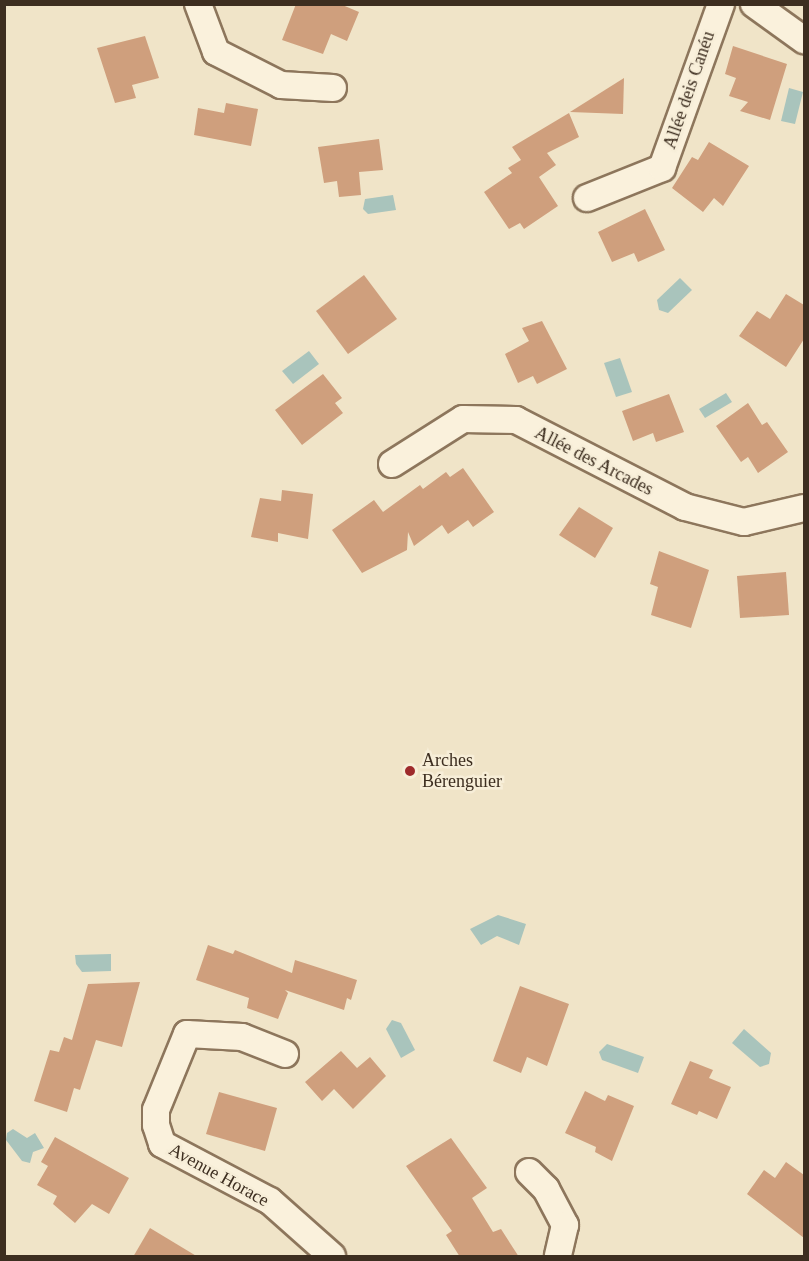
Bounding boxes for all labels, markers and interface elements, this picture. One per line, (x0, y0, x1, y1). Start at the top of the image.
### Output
street label: Allée deis Canéu (659, 28, 719, 152)
street label: Allée des Arcades (531, 422, 657, 500)
place label: Arches Bérenguier (422, 750, 502, 792)
marker: Arches Bérenguier (403, 764, 417, 778)
street label: Avenue Horace (165, 1139, 273, 1211)

